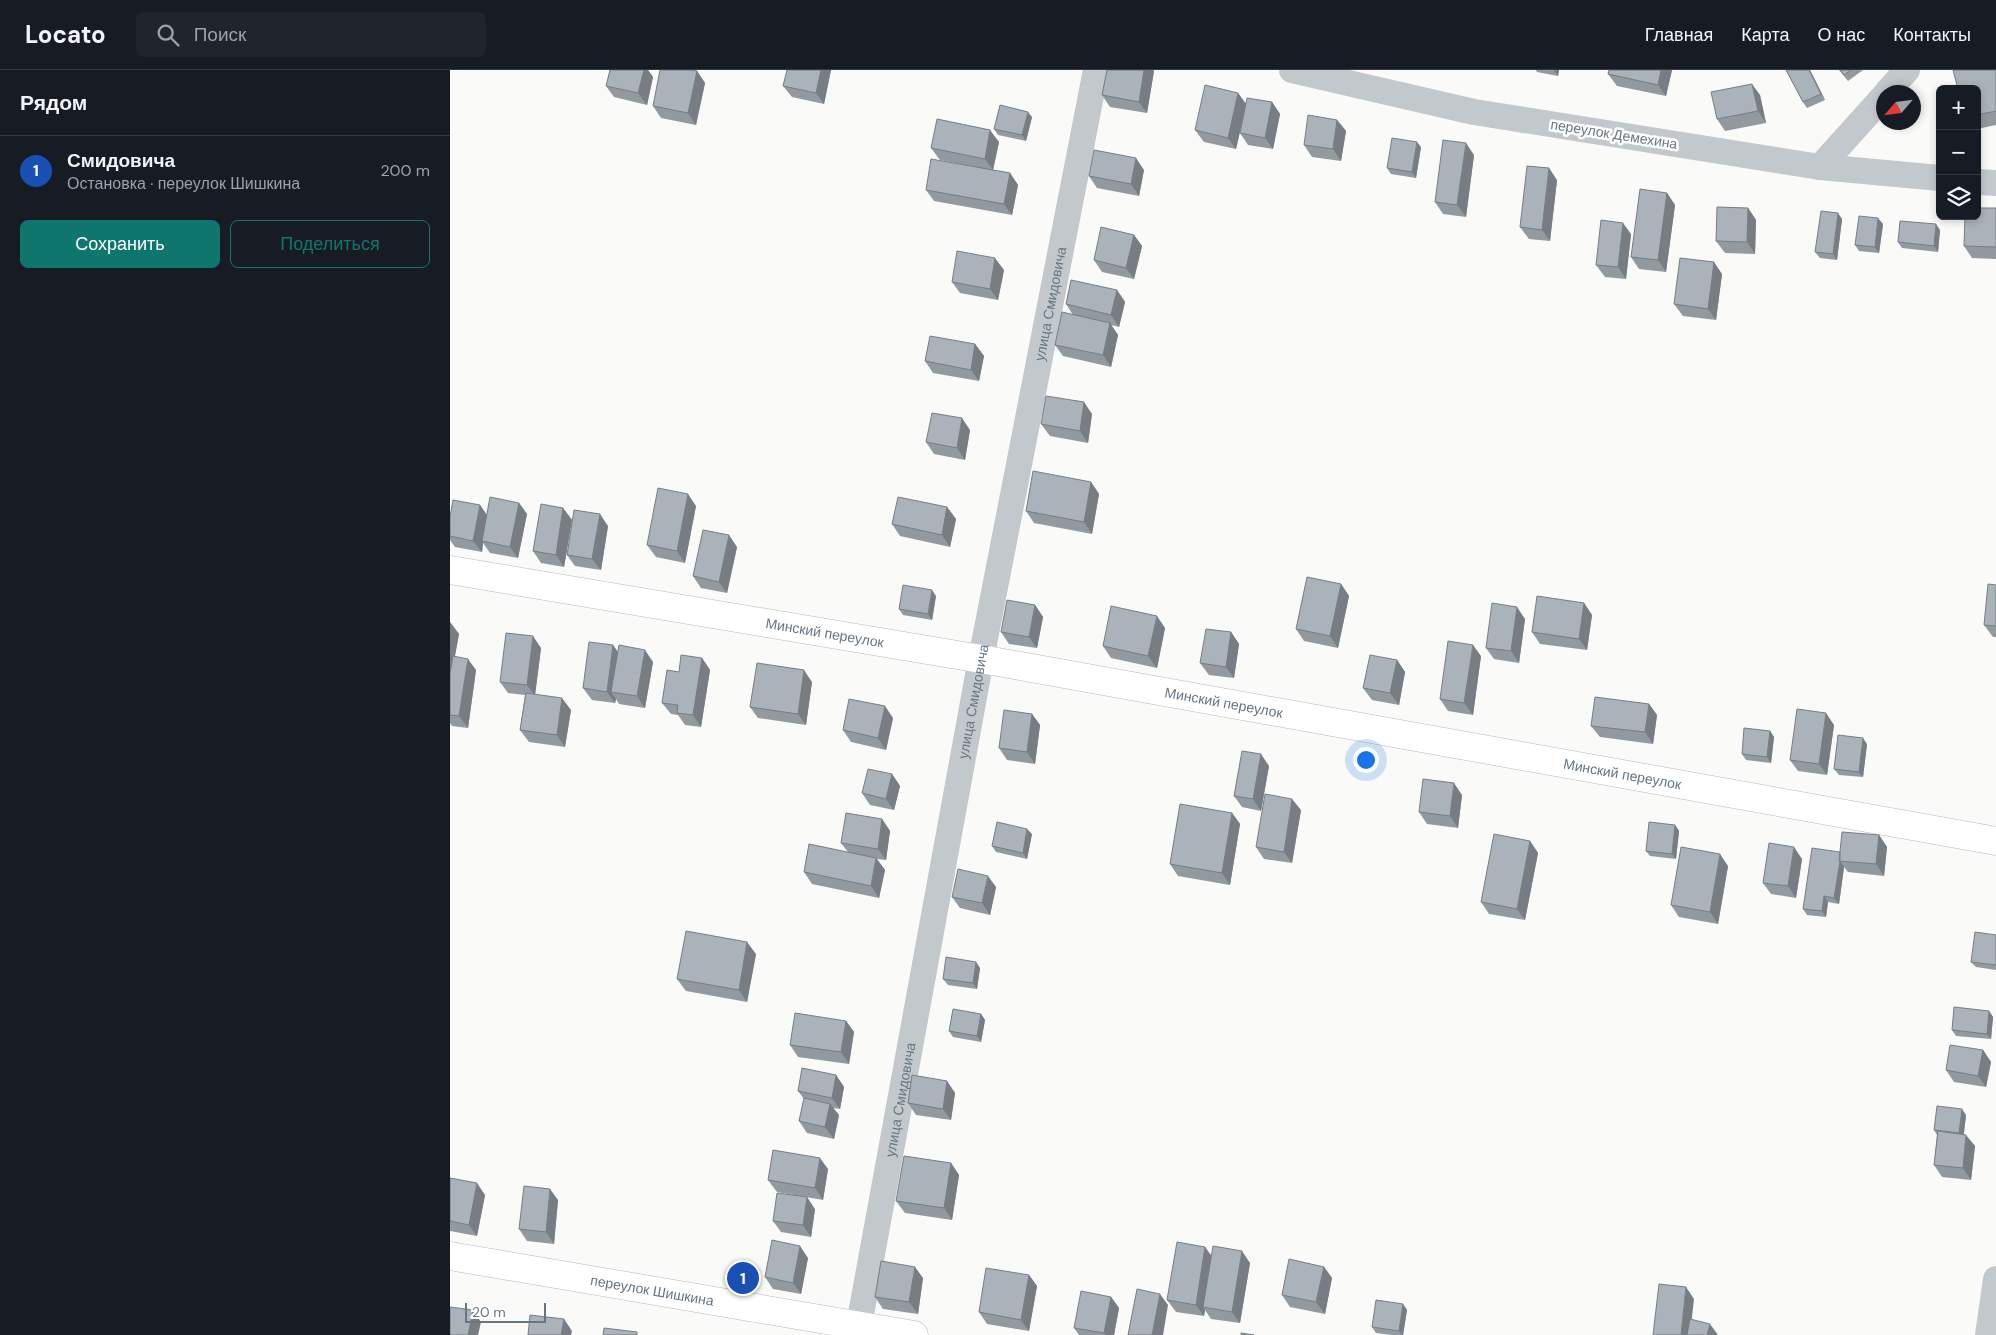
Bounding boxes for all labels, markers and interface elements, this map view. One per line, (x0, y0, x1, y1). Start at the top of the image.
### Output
search box (136, 12, 486, 57)
text: Locato (25, 19, 106, 50)
icon: search (154, 21, 182, 49)
text: Поиск (194, 22, 246, 47)
text: Главная (1645, 23, 1713, 47)
text: Карта (1741, 23, 1790, 47)
text: О нас (1818, 23, 1865, 47)
text: Контакты (1893, 23, 1971, 47)
north arrow (1876, 85, 1921, 130)
map controls (1936, 85, 1981, 220)
button: + (1936, 85, 1981, 130)
text: Рядом (20, 89, 87, 117)
street label: переулок Демехина (1549, 115, 1679, 153)
button: − (1936, 130, 1981, 175)
text: Смидовича (67, 148, 175, 173)
text: 1 (33, 160, 39, 181)
text: 200 m (381, 160, 430, 181)
text: Остановка · переулок Шишкина (67, 173, 300, 194)
button: layers (1936, 175, 1981, 220)
button: Сохранить (20, 220, 220, 268)
button: Поделиться (230, 220, 430, 268)
street label: улица Смидовича (1030, 245, 1070, 363)
street label: Минский переулок (764, 614, 886, 652)
street label: улица Смидовича (954, 642, 993, 760)
street label: Минский переулок (1163, 683, 1285, 722)
your location (1353, 747, 1379, 773)
street label: Минский переулок (1562, 755, 1684, 794)
street label: улица Смидовича (881, 1041, 920, 1159)
pin: 1 (727, 1259, 759, 1297)
street label: переулок Шишкина (589, 1271, 715, 1310)
scale bar (465, 1300, 546, 1323)
text: 20 m (472, 1303, 506, 1321)

